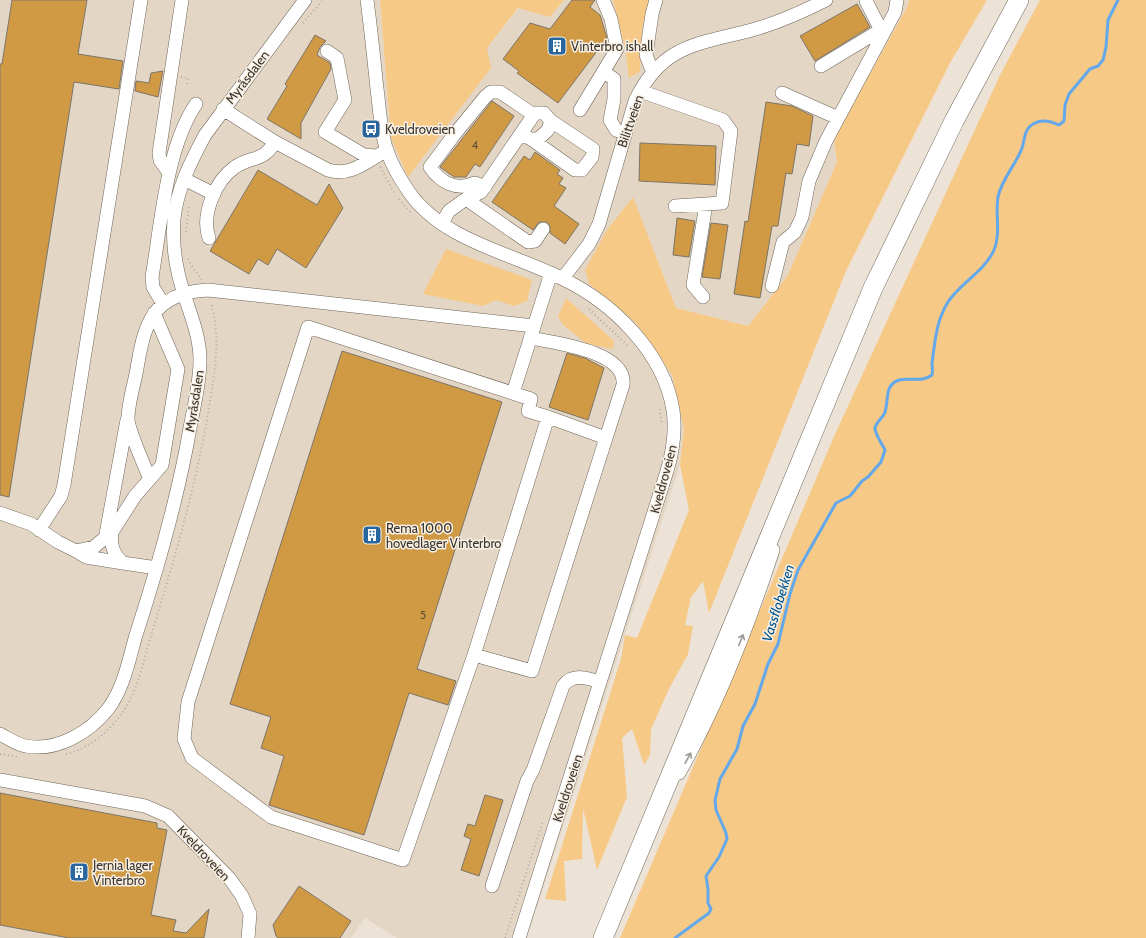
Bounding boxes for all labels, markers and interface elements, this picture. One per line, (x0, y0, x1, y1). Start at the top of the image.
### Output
building icon: Vinterbro ishall (546, 35, 568, 57)
place label: Vinterbro ishall (571, 38, 653, 54)
street label: Myråsdalen (222, 47, 272, 107)
street label: Bilittveien (614, 93, 646, 149)
bus stop icon: Kveldroveien (360, 118, 382, 140)
place label: Kveldroveien (385, 121, 455, 137)
house number: 4 (472, 138, 479, 152)
street label: Myråsdalen (181, 369, 207, 433)
street label: Kveldroveien (646, 443, 680, 515)
place label: Rema 1000 hovedlager Vinterbro (386, 520, 502, 551)
building icon: Rema 1000 hovedlager Vinterbro (361, 524, 383, 546)
water label: Vassflobekken (758, 562, 798, 644)
house number: 5 (420, 608, 426, 622)
one-way arrow (738, 634, 745, 646)
street label: Kveldroveien (549, 752, 585, 824)
one-way arrow (684, 752, 692, 764)
street label: Kveldroveien (174, 822, 234, 884)
place label: Jernia lager Vinterbro (92, 857, 154, 888)
building icon: Jernia lager Vinterbro (68, 861, 90, 883)

